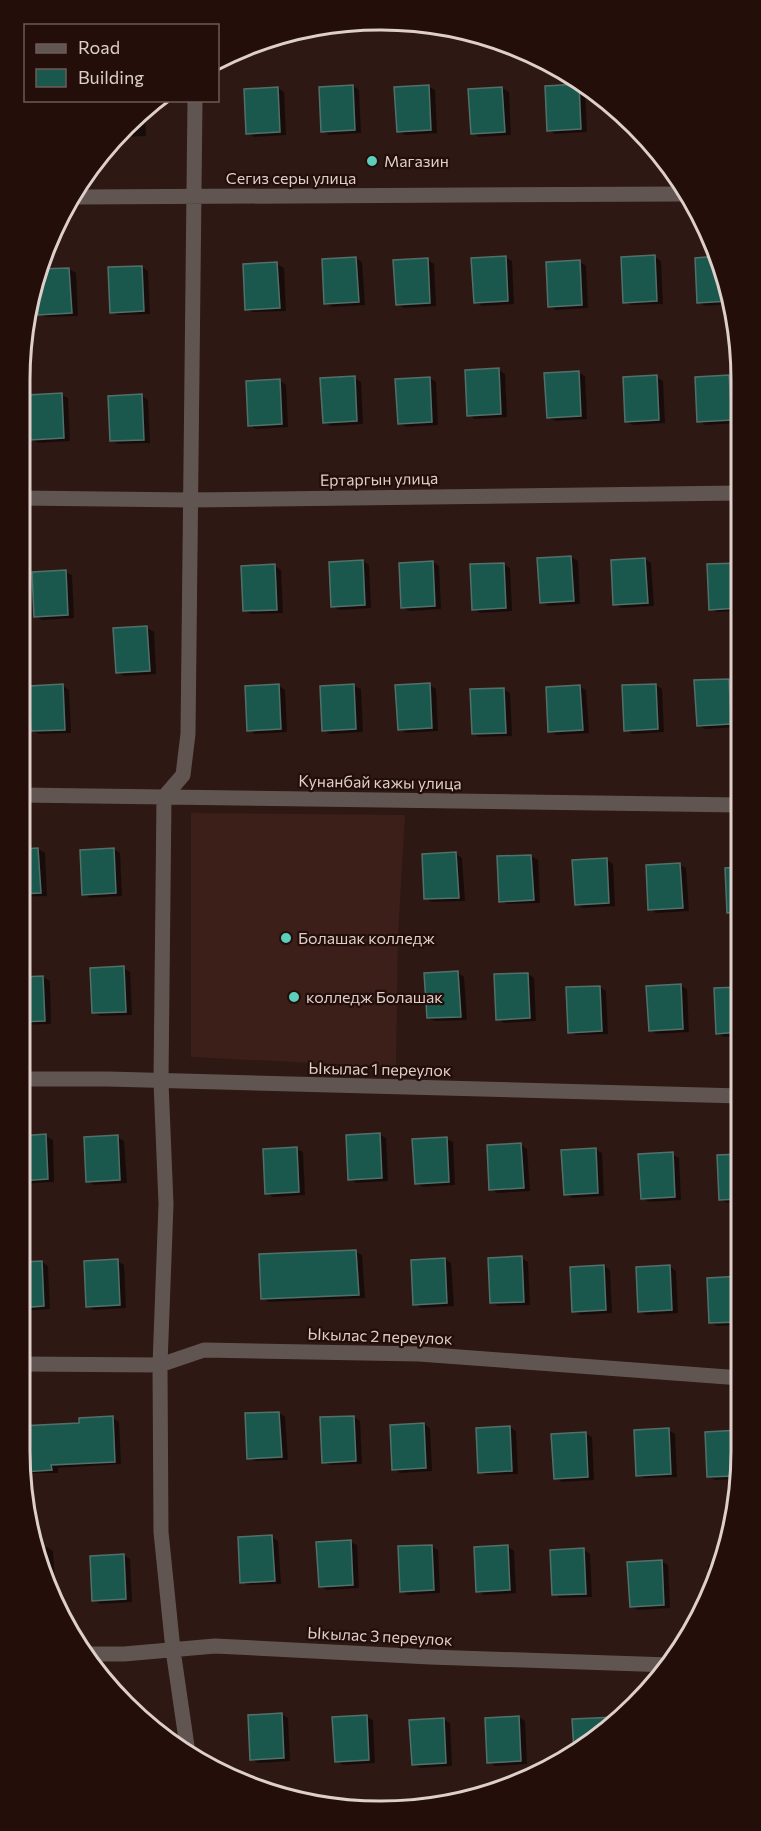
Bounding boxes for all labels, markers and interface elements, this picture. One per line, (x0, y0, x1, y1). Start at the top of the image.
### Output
legend (24, 24, 219, 102)
text: Road (78, 36, 120, 58)
text: Building (78, 66, 144, 88)
place label: Магазин (384, 151, 449, 170)
marker: Магазин (365, 154, 379, 168)
street label: Сегиз серы улица (226, 168, 356, 187)
street label: Ертаргын улица (320, 468, 438, 489)
street label: Кунанбай кажы улица (298, 771, 462, 792)
place label: Болашак колледж (298, 928, 435, 947)
marker: Болашак колледж (279, 931, 293, 945)
place label: колледж Болашак (306, 987, 443, 1006)
marker: колледж Болашак (287, 990, 301, 1004)
street label: Ыкылас 1 переулок (308, 1058, 452, 1079)
street label: Ыкылас 2 переулок (307, 1323, 453, 1348)
street label: Ыкылас 3 переулок (307, 1622, 454, 1649)

